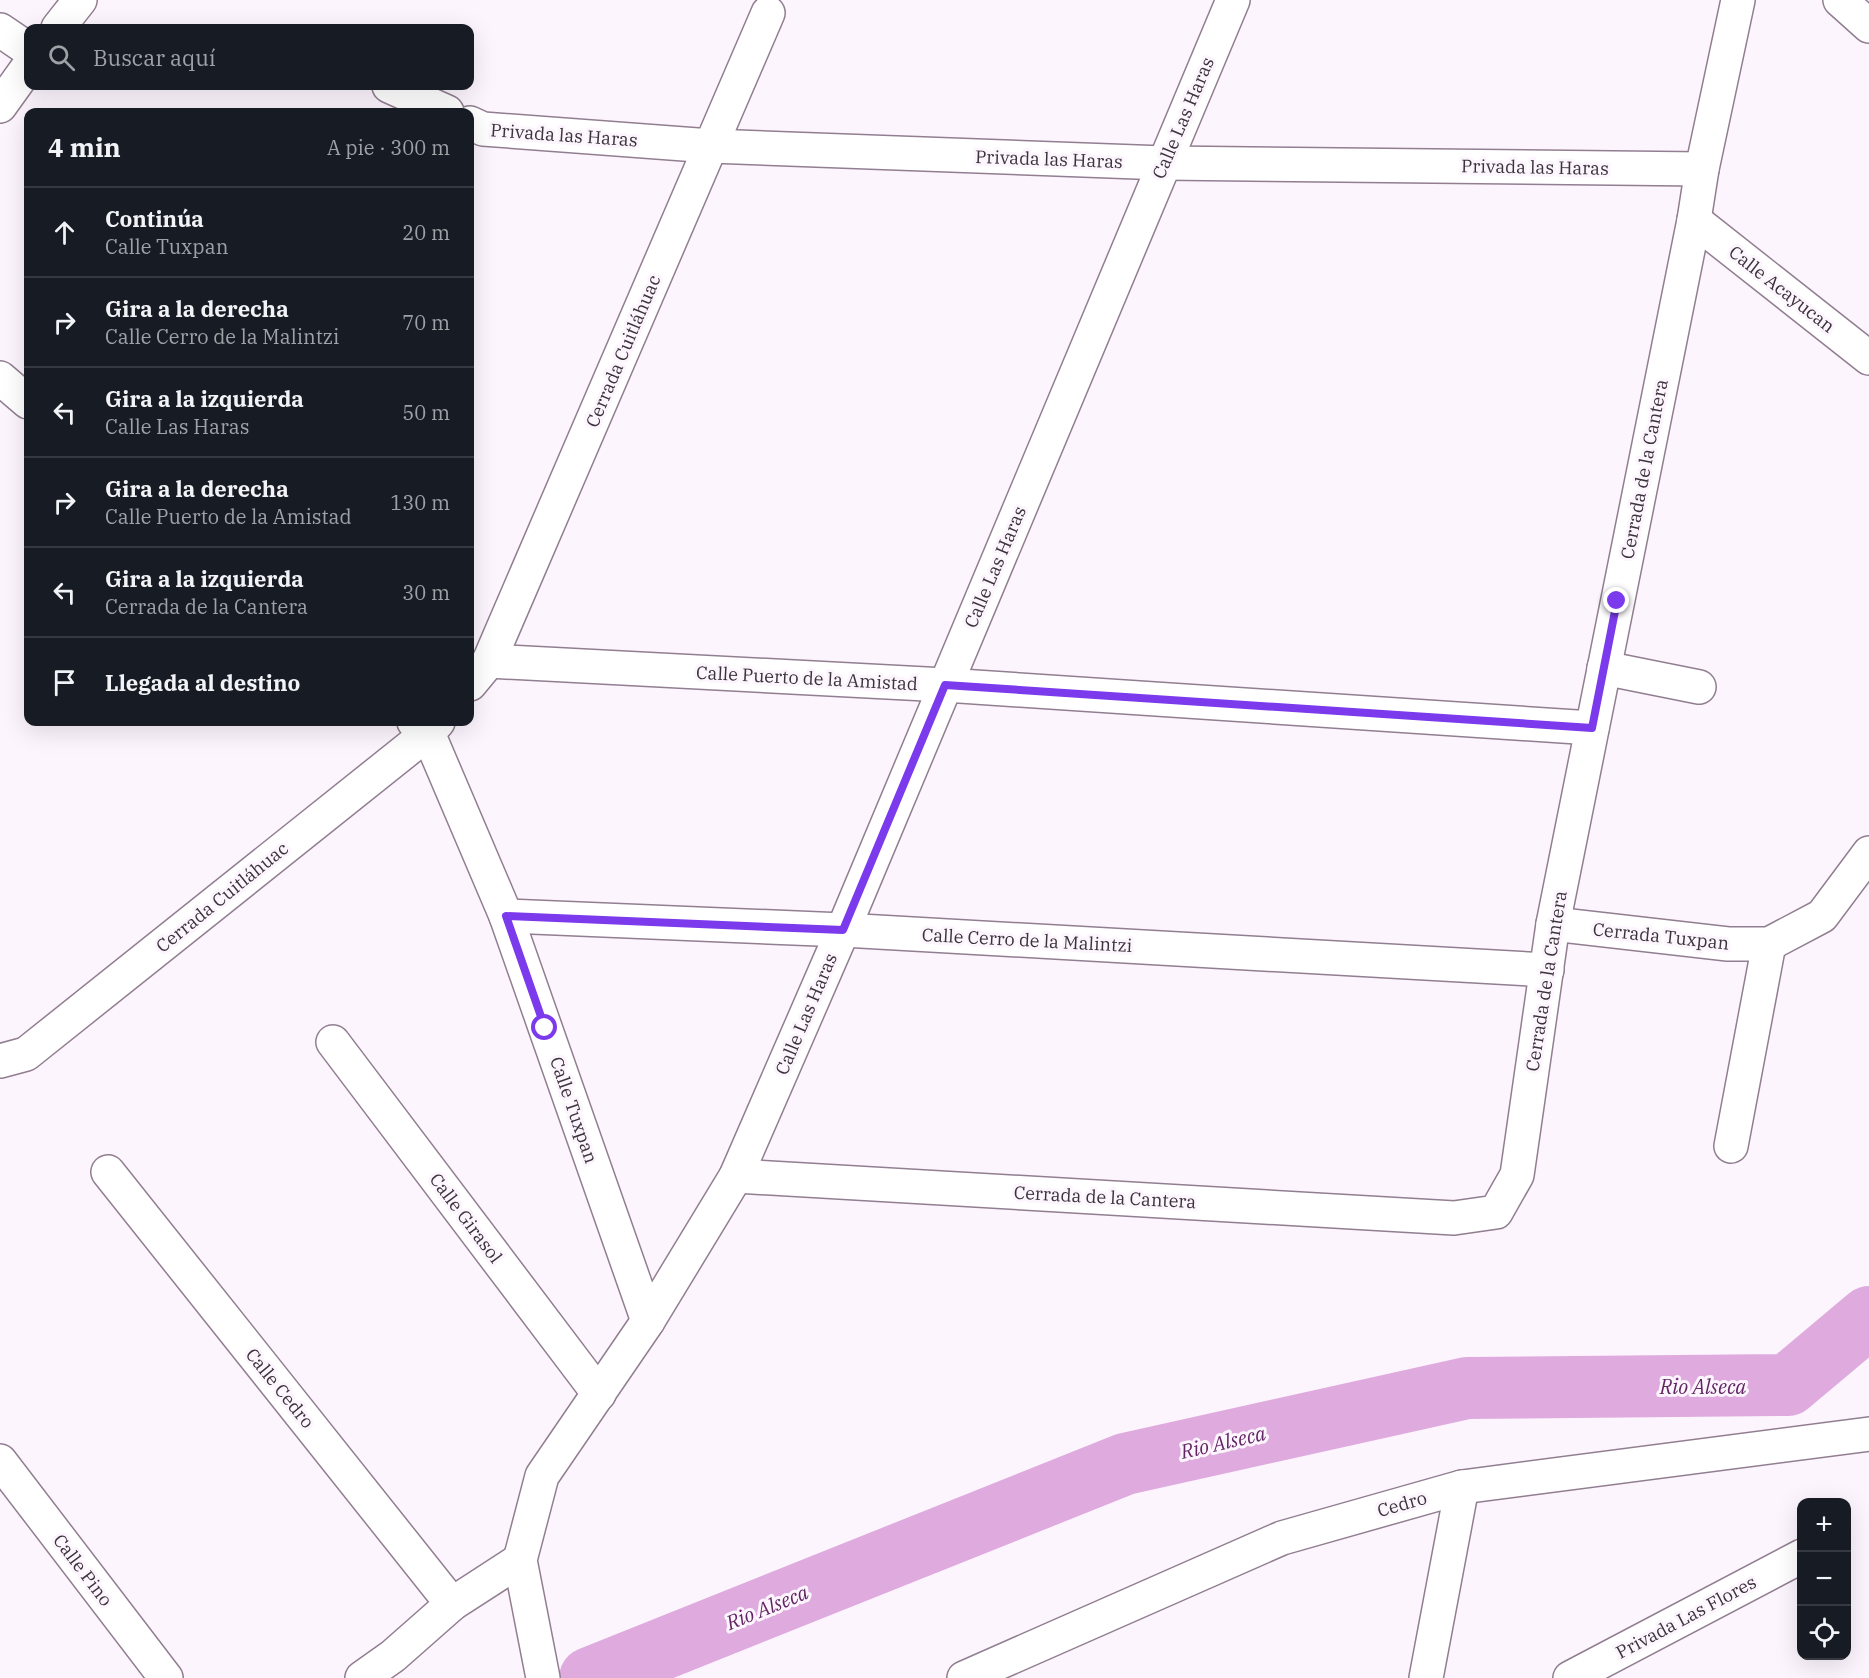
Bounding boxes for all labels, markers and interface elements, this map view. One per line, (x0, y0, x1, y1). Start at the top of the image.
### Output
search box (24, 24, 474, 90)
icon: search (45, 41, 78, 74)
text: Buscar aquí (93, 43, 216, 72)
street label: Calle Las Haras (1147, 54, 1219, 182)
street label: Privada las Haras (490, 118, 638, 152)
text: 4 min (48, 130, 121, 164)
text: A pie · 300 m (327, 134, 450, 161)
street label: Privada las Haras (975, 145, 1123, 173)
street label: Privada las Haras (1461, 154, 1609, 180)
text: Continúa (105, 204, 204, 233)
icon: ahead (48, 216, 81, 249)
text: 20 m (402, 219, 450, 246)
text: Calle Tuxpan (105, 233, 228, 260)
street label: Calle Acayucan (1724, 240, 1840, 338)
street label: Cerrada Cuitláhuac (580, 271, 666, 431)
text: Gira a la derecha (105, 294, 289, 323)
icon: right (48, 306, 81, 339)
text: 70 m (402, 309, 450, 336)
text: Calle Cerro de la Malintzi (105, 323, 339, 350)
street label: Cerrada de la Cantera (1615, 377, 1673, 561)
text: Gira a la izquierda (105, 384, 304, 413)
icon: left (48, 396, 81, 429)
text: 50 m (402, 399, 450, 426)
text: Calle Las Haras (105, 413, 249, 440)
text: Gira a la derecha (105, 474, 289, 503)
icon: right (48, 486, 81, 519)
text: 130 m (390, 489, 450, 516)
text: Calle Puerto de la Amistad (105, 503, 352, 530)
street label: Calle Las Haras (959, 503, 1031, 631)
text: Gira a la izquierda (105, 564, 304, 593)
icon: left (48, 576, 81, 609)
text: 30 m (402, 579, 450, 606)
route end (1603, 587, 1629, 613)
text: Cerrada de la Cantera (105, 593, 308, 620)
street label: Calle Puerto de la Amistad (696, 661, 918, 695)
icon: arrive (48, 666, 81, 699)
text: Llegada al destino (105, 668, 300, 697)
street label: Cerrada Cuitláhuac (151, 837, 293, 957)
street label: Cerrada de la Cantera (1520, 889, 1572, 1073)
street label: Cerrada Tuxpan (1592, 917, 1730, 955)
street label: Calle Cerro de la Malintzi (921, 923, 1133, 957)
street label: Calle Las Haras (770, 950, 842, 1078)
route start (531, 1014, 557, 1040)
street label: Calle Tuxpan (545, 1054, 603, 1166)
street label: Calle Girasol (425, 1168, 507, 1268)
street label: Cerrada de la Cantera (1013, 1181, 1197, 1213)
street label: Calle Cedro (241, 1343, 319, 1433)
water label: Rio Alseca (1659, 1373, 1746, 1400)
water label: Rio Alseca (1177, 1419, 1268, 1465)
street label: Cedro (1375, 1486, 1429, 1522)
map controls (1797, 1498, 1851, 1660)
button: + (1797, 1498, 1851, 1552)
street label: Calle Pino (48, 1529, 118, 1611)
button: − (1797, 1552, 1851, 1606)
street label: Privada Las Flores (1612, 1570, 1760, 1664)
water label: Rio Alseca (721, 1578, 812, 1636)
button: locate (1797, 1606, 1851, 1660)

